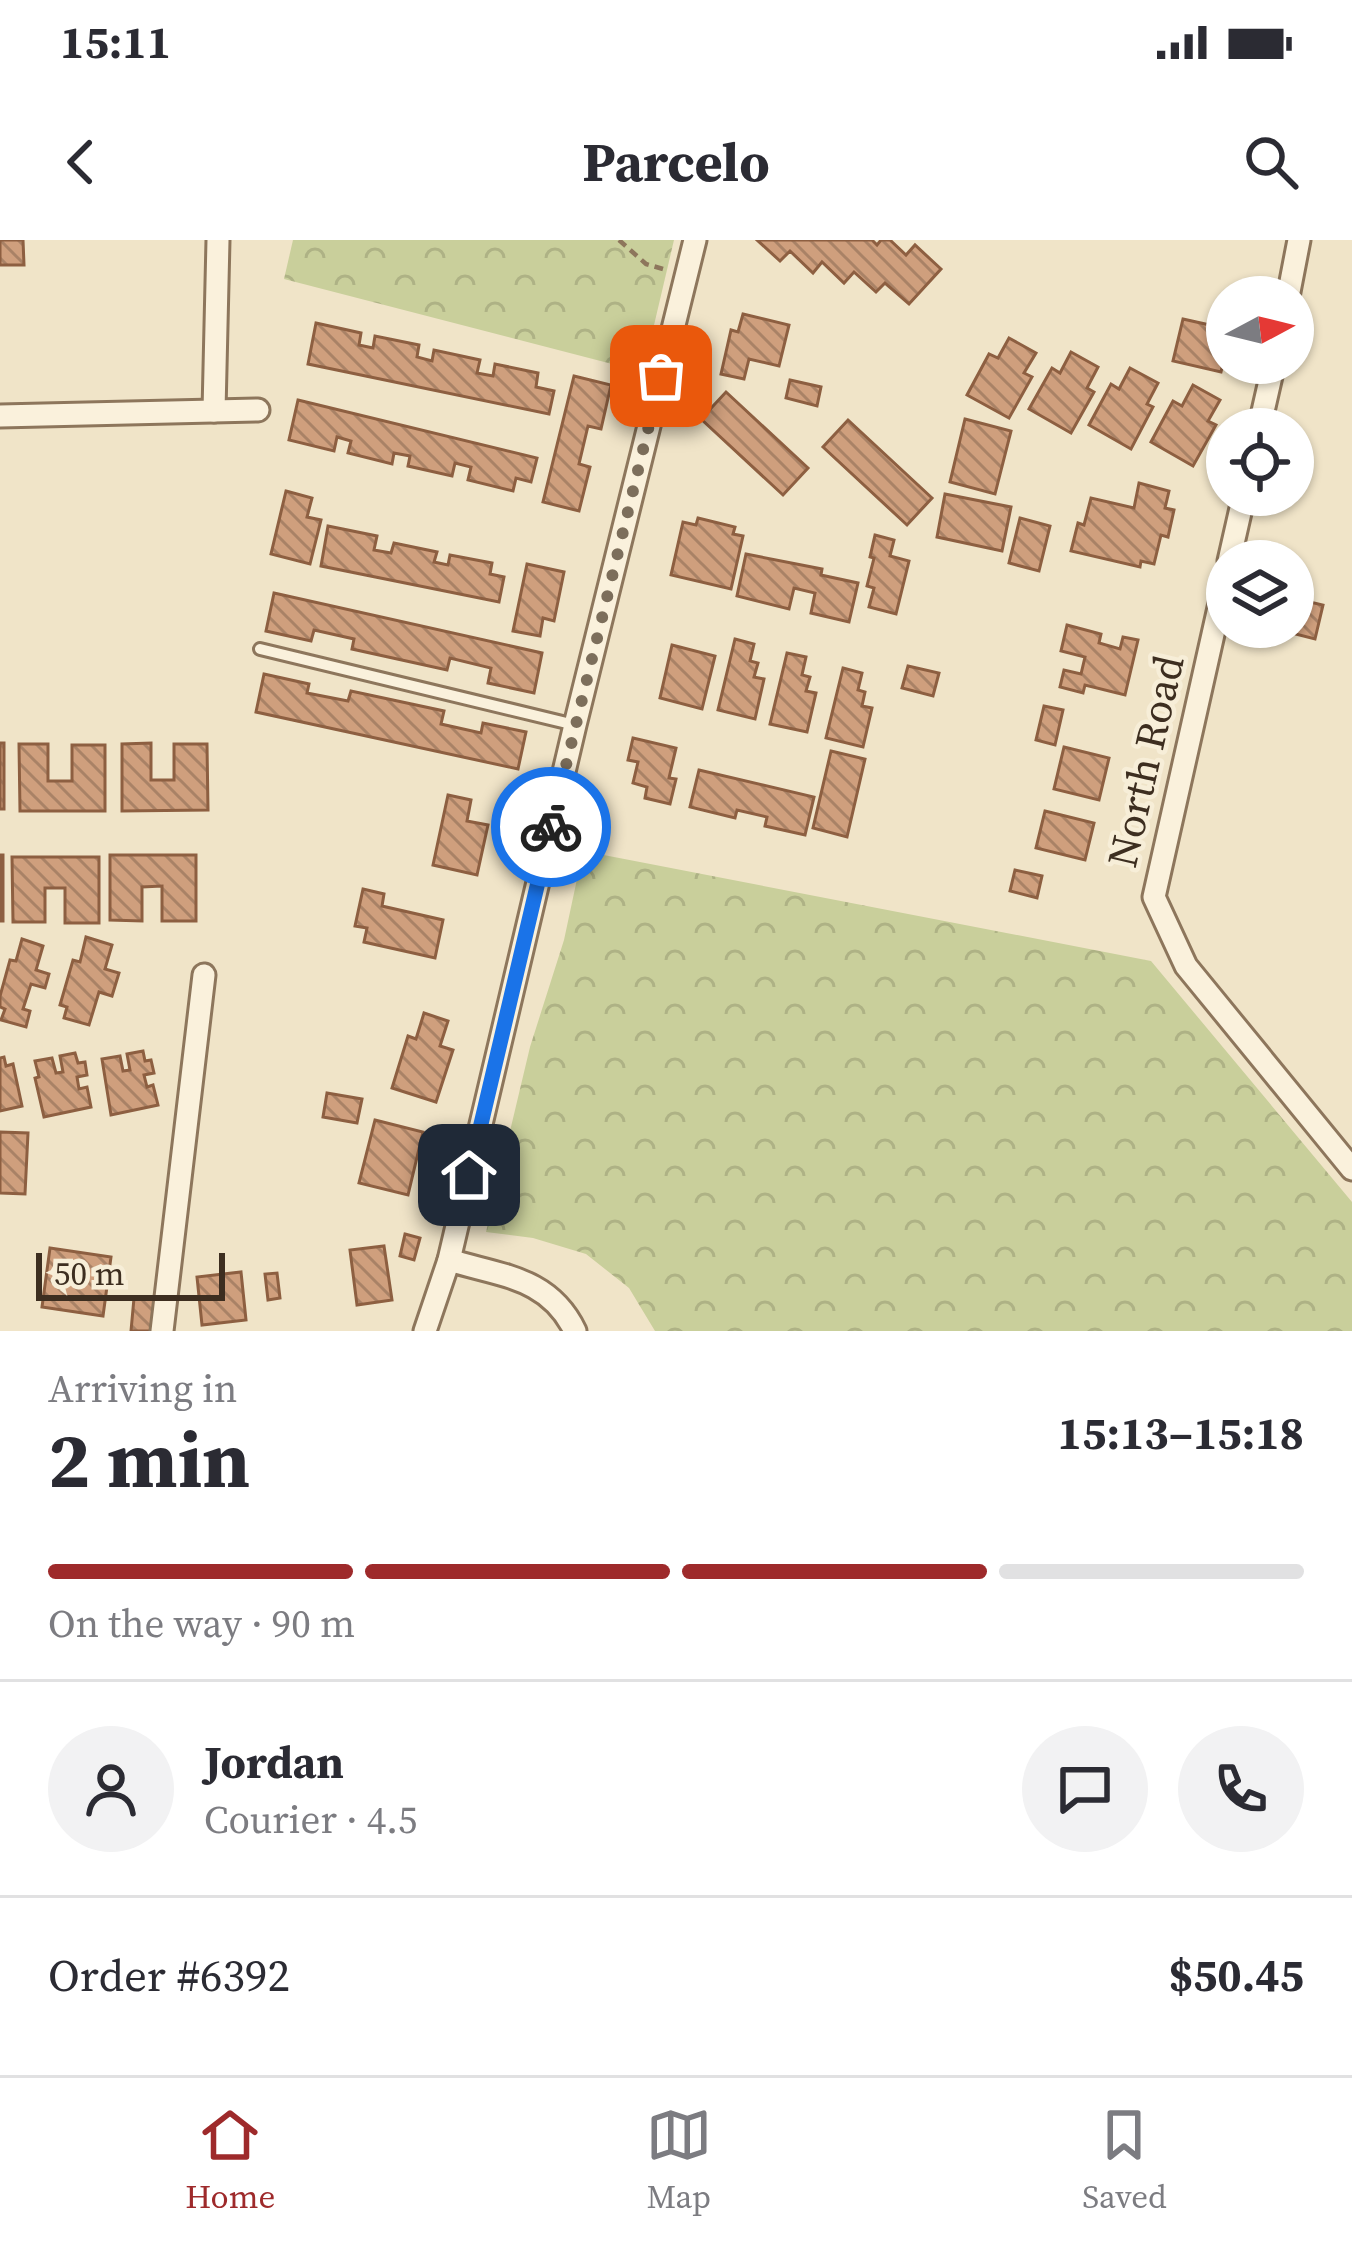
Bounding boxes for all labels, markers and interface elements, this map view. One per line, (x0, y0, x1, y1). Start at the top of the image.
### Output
text: 15:11 (60, 11, 171, 73)
text: Parcelo (582, 125, 770, 199)
icon: back (48, 129, 114, 195)
icon: search (1238, 129, 1304, 195)
north arrow (1206, 276, 1314, 384)
map controls (1206, 276, 1314, 648)
pin (610, 325, 712, 427)
icon: bag (628, 343, 694, 409)
button: locate (1206, 408, 1314, 516)
button: layers (1206, 540, 1314, 648)
street label: North Road (1092, 649, 1198, 873)
courier (491, 767, 611, 887)
icon: bike (518, 794, 584, 860)
pin (418, 1124, 520, 1226)
icon: home (436, 1142, 502, 1208)
scale bar (36, 1247, 225, 1300)
text: 50 m (54, 1251, 124, 1296)
text: Arriving in (48, 1362, 237, 1415)
text: 15:13–15:18 (1058, 1402, 1304, 1464)
text: 2 min (48, 1406, 250, 1513)
text: On the way · 90 m (48, 1597, 355, 1650)
button: person (48, 1726, 174, 1852)
button: chat (1022, 1726, 1148, 1852)
button: phone (1178, 1726, 1304, 1852)
text: Jordan (204, 1731, 344, 1793)
text: Courier · 4.5 (204, 1793, 417, 1846)
text: Order #6392 (48, 1944, 290, 2006)
text: $50.45 (1169, 1944, 1304, 2006)
tab: Home (185, 2102, 275, 2219)
tab: Map (646, 2102, 712, 2219)
tab: Saved (1082, 2102, 1167, 2219)

